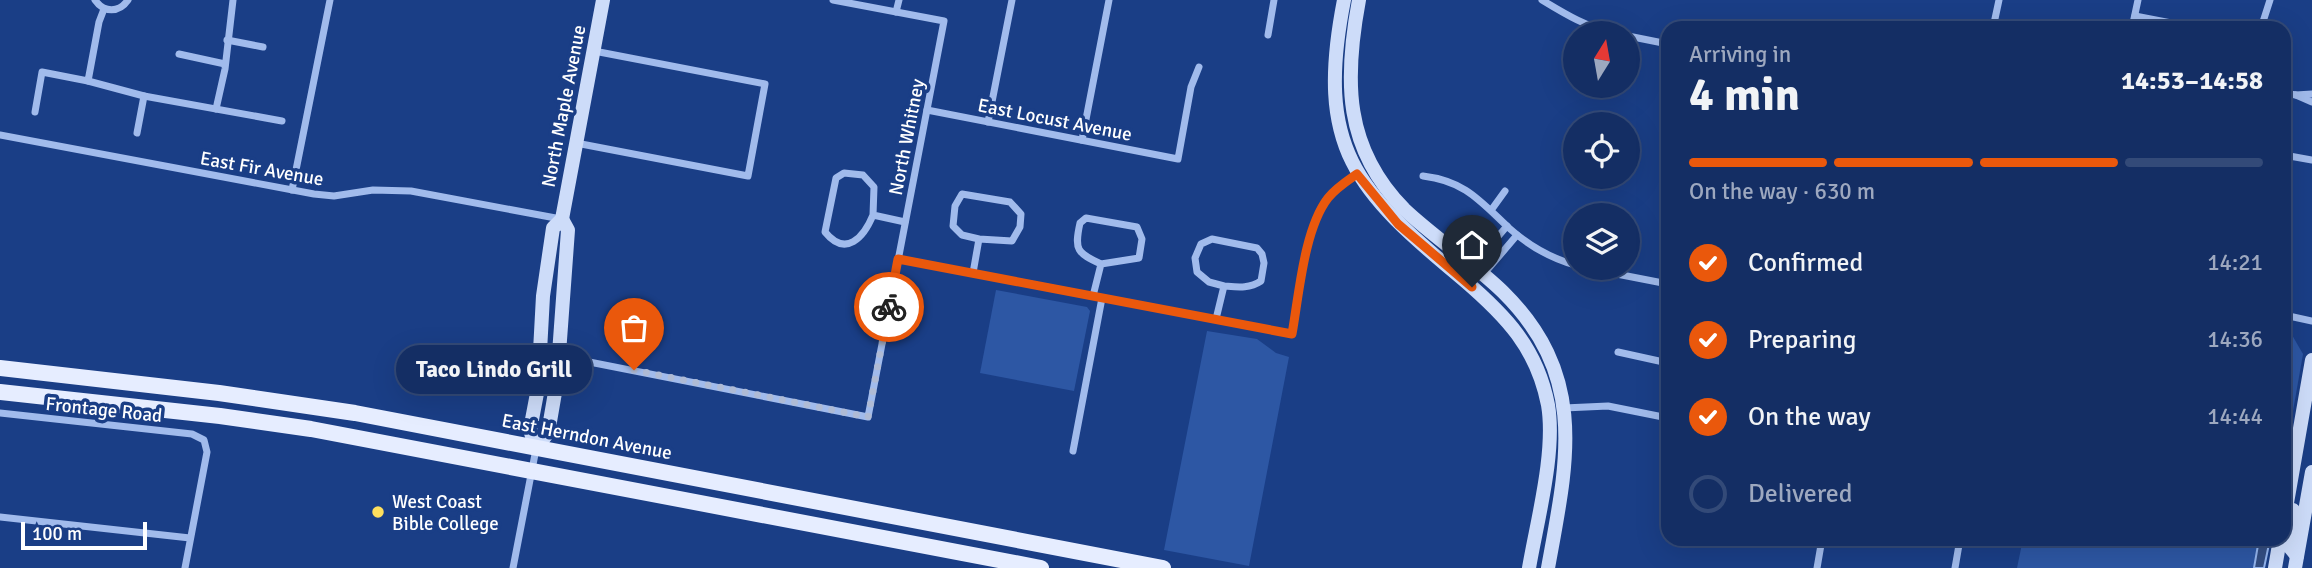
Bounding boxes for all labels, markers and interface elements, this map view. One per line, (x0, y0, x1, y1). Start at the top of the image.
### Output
north arrow (1563, 21, 1640, 98)
map controls (1563, 21, 1640, 280)
street label: North Maple Avenue (536, 23, 591, 189)
text: Arriving in (1689, 40, 1791, 69)
text: 14:53–14:58 (2121, 65, 2263, 97)
text: 4 min (1689, 67, 1800, 123)
street label: North Whitney (884, 77, 930, 197)
street label: East Locust Avenue (976, 93, 1134, 147)
button: locate (1563, 112, 1640, 189)
street label: East Fir Avenue (198, 146, 325, 192)
text: On the way · 630 m (1689, 177, 1875, 206)
button: layers (1563, 203, 1640, 280)
pin (1442, 215, 1502, 287)
icon: home (1453, 226, 1491, 264)
icon: check (1689, 244, 1727, 282)
text: Confirmed (1748, 247, 1863, 279)
text: 14:21 (2207, 248, 2263, 277)
courier (854, 272, 924, 342)
icon: bike (870, 288, 908, 326)
pin (604, 298, 664, 370)
icon: bag (615, 309, 653, 347)
icon: check (1689, 321, 1727, 359)
text: Preparing (1748, 324, 1856, 356)
text: 14:36 (2207, 325, 2263, 354)
callout: Taco Lindo Grill (396, 346, 592, 394)
text: Taco Lindo Grill (416, 355, 572, 384)
street label: Frontage Road (44, 392, 163, 428)
icon: check (1689, 398, 1727, 436)
text: On the way (1748, 401, 1871, 433)
text: 14:44 (2207, 402, 2263, 431)
street label: East Herndon Avenue (500, 409, 674, 465)
text: Delivered (1748, 478, 1853, 510)
place label: West Coast Bible College (392, 490, 499, 536)
marker: West Coast Bible College (370, 504, 386, 520)
scale bar (21, 519, 147, 551)
text: 100 m (32, 522, 82, 546)

